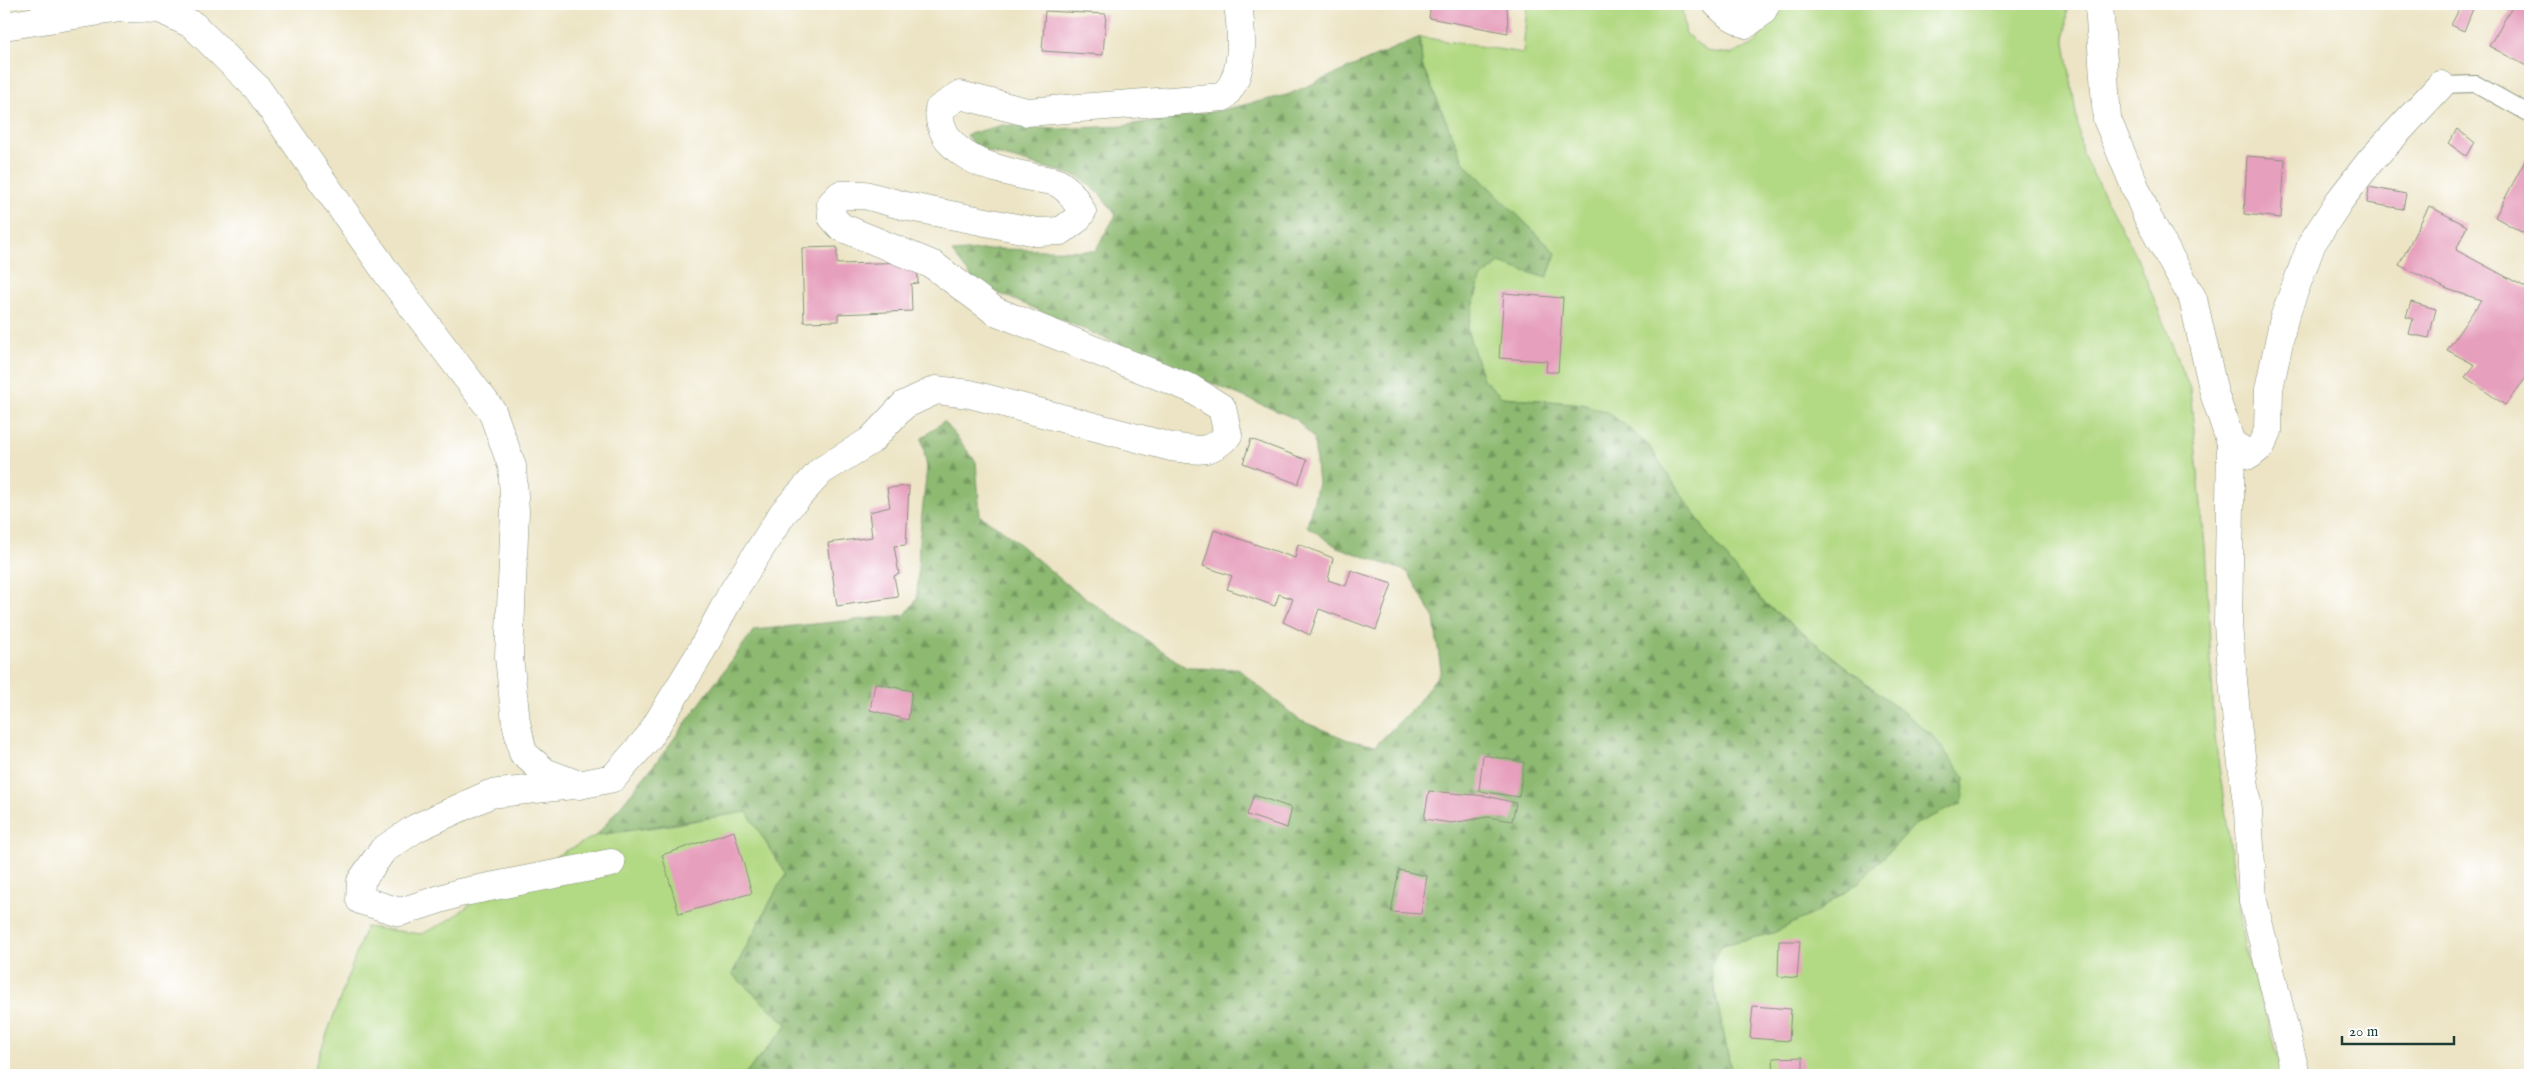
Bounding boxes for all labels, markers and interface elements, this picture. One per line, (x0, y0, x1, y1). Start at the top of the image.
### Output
scale bar (2342, 1014, 2454, 1046)
text: 20 m (2349, 1022, 2379, 1041)

